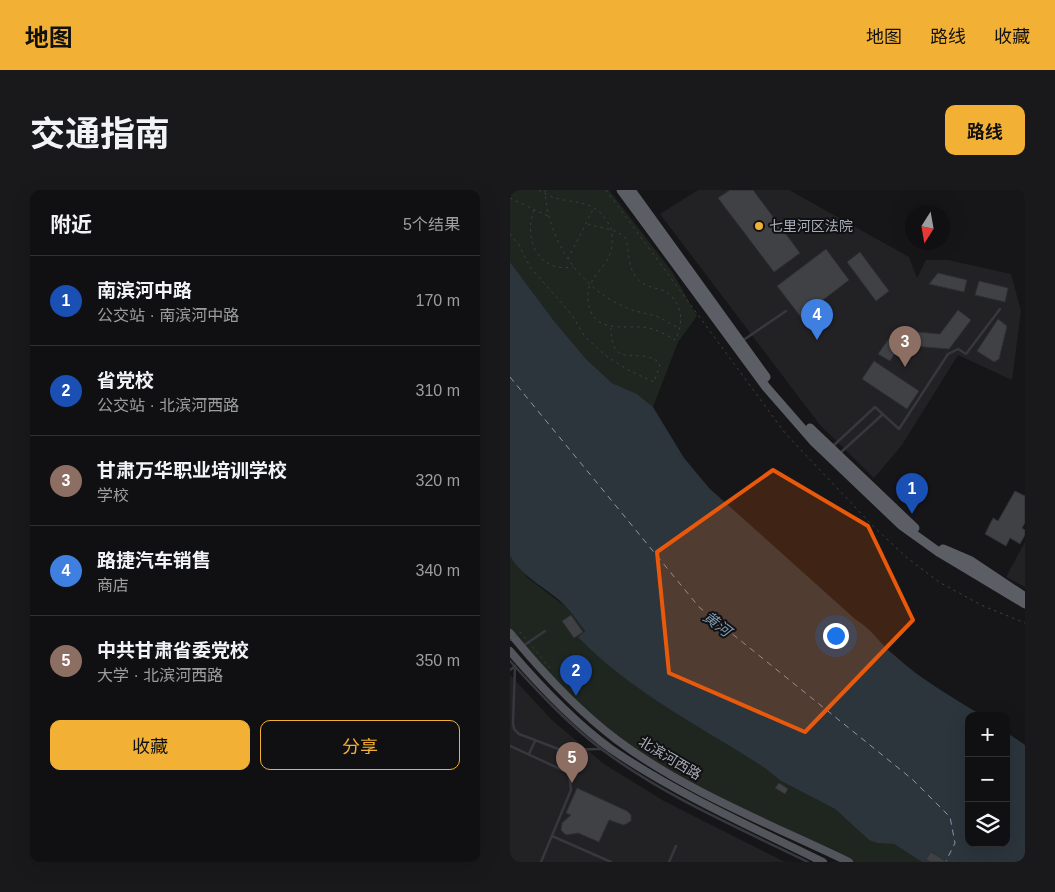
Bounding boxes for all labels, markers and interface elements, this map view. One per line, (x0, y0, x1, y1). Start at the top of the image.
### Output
text: 地图 (25, 24, 73, 51)
text: 地图 (866, 27, 902, 47)
text: 路线 (930, 27, 966, 47)
text: 收藏 (994, 27, 1030, 47)
button: 路线 (945, 105, 1025, 155)
text: 交通指南 (30, 114, 170, 153)
north arrow (905, 205, 950, 250)
text: 附近 (50, 213, 92, 236)
text: 5个结果 (403, 216, 460, 233)
place label: 七里河区法院 (769, 218, 853, 234)
marker: 七里河区法院 (753, 220, 765, 232)
text: 南滨河中路 (97, 280, 192, 301)
text: 1 (62, 292, 70, 309)
text: 170 m (416, 292, 460, 309)
pin: 4 (801, 299, 833, 340)
text: 公交站 · 南滨河中路 (97, 307, 239, 324)
pin: 3 (889, 326, 921, 367)
text: 省党校 (97, 370, 154, 391)
text: 2 (62, 382, 70, 399)
text: 310 m (416, 382, 460, 399)
text: 公交站 · 北滨河西路 (97, 397, 239, 414)
text: 甘肃万华职业培训学校 (97, 460, 287, 481)
text: 3 (62, 472, 70, 489)
text: 320 m (416, 472, 460, 489)
pin: 1 (896, 473, 928, 514)
text: 学校 (97, 487, 129, 504)
text: 路捷汽车销售 (97, 550, 211, 571)
text: 4 (62, 562, 70, 579)
text: 340 m (416, 562, 460, 579)
text: 商店 (97, 577, 129, 594)
water label: 黄河 (700, 608, 737, 641)
your location (823, 623, 849, 649)
text: 中共甘肃省委党校 (97, 640, 249, 661)
text: 5 (62, 652, 70, 669)
text: 350 m (416, 652, 460, 669)
pin: 2 (560, 655, 592, 696)
text: 大学 · 北滨河西路 (97, 667, 223, 684)
map controls (965, 712, 1010, 847)
button: + (965, 712, 1010, 757)
button: 收藏 (50, 720, 250, 770)
button: 分享 (260, 720, 460, 770)
street label: 北滨河西路 (636, 733, 704, 783)
pin: 5 (556, 742, 588, 783)
button: − (965, 757, 1010, 802)
button: layers (965, 802, 1010, 847)

